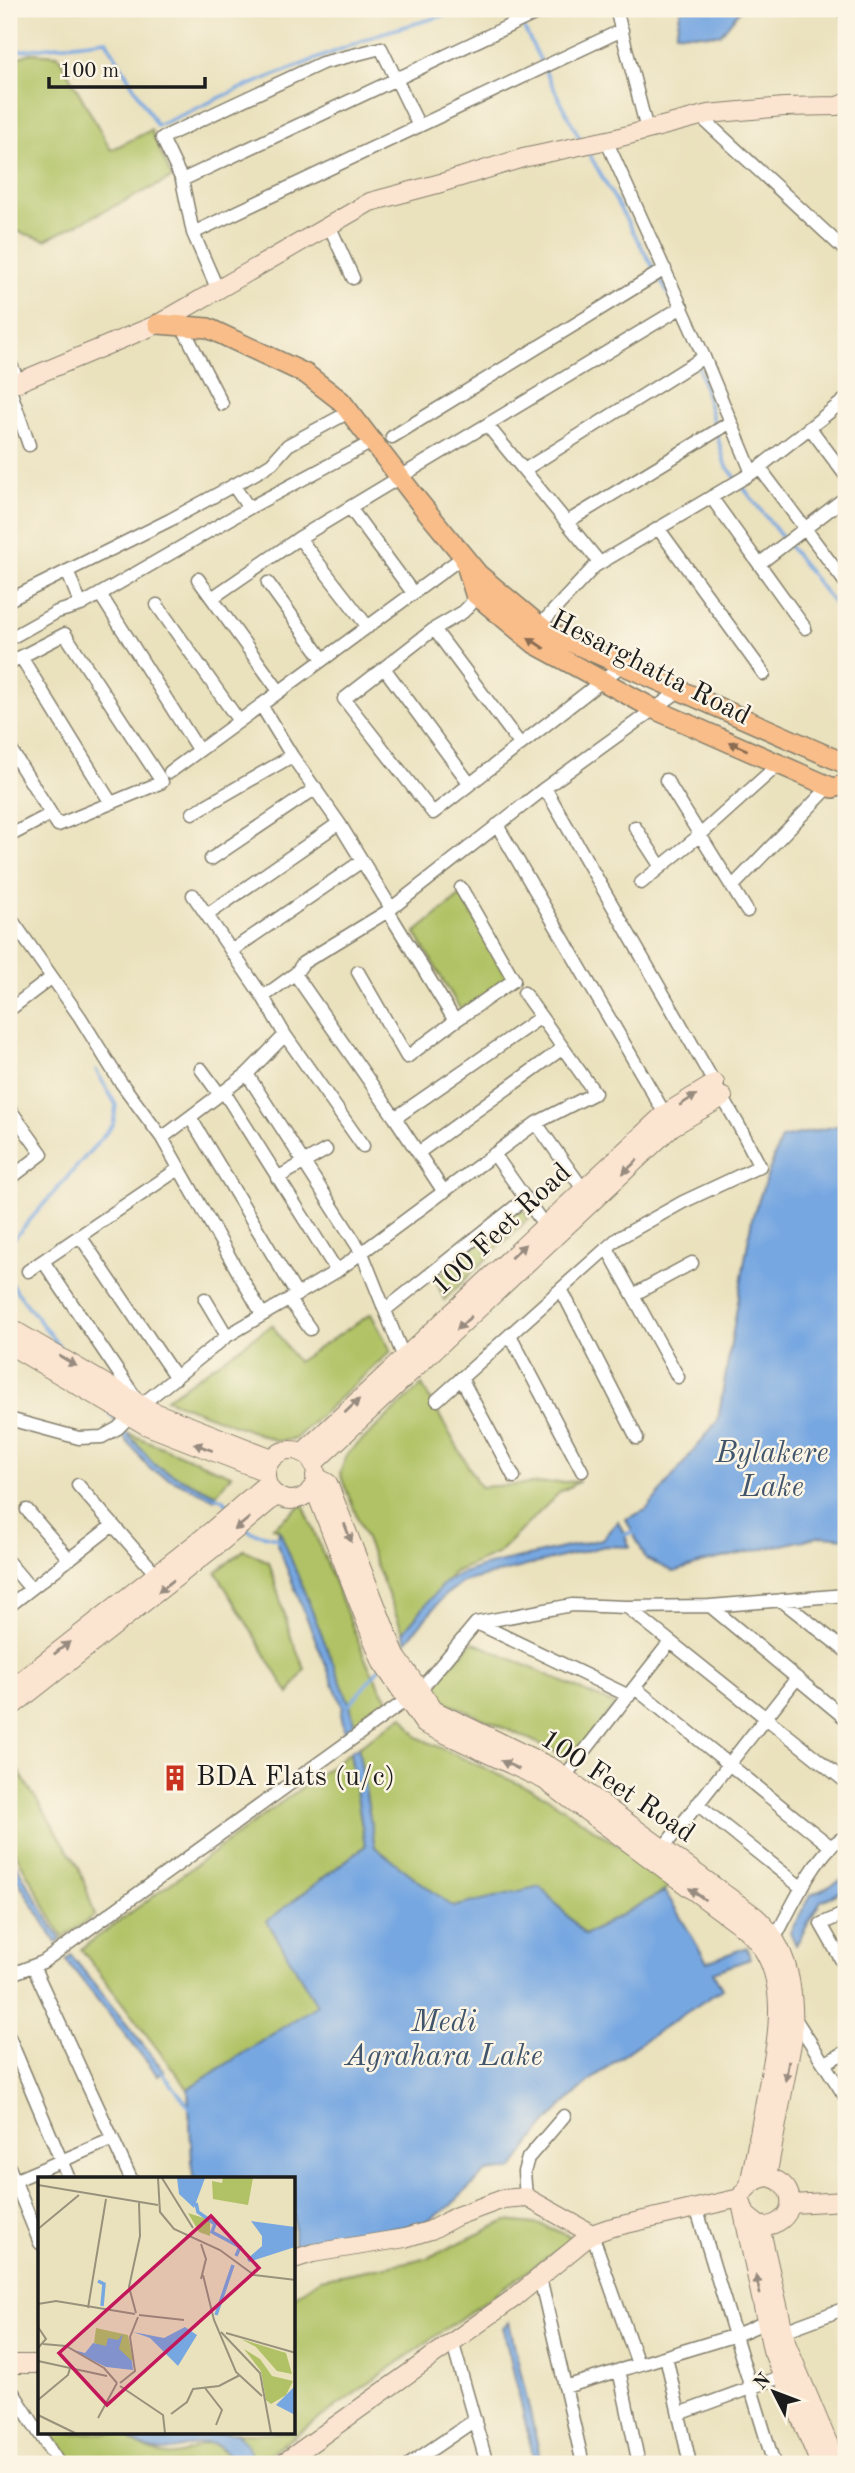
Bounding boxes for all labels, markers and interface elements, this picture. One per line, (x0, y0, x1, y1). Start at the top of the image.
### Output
scale bar (49, 46, 205, 90)
text: 100 m (60, 61, 119, 82)
street label: Hesarghatta Road (546, 607, 754, 731)
one-way arrow (527, 636, 545, 650)
one-way arrow (728, 740, 749, 751)
one-way arrow (678, 1093, 697, 1106)
street label: 100 Feet Road (427, 1159, 577, 1301)
one-way arrow (622, 1159, 639, 1175)
one-way arrow (509, 1243, 526, 1259)
one-way arrow (456, 1314, 473, 1330)
one-way arrow (58, 1355, 77, 1368)
one-way arrow (343, 1399, 360, 1415)
water label: Bylakere Lake (714, 1439, 829, 1503)
one-way arrow (192, 1442, 213, 1453)
one-way arrow (234, 1516, 251, 1531)
one-way arrow (342, 1523, 353, 1544)
one-way arrow (158, 1578, 176, 1593)
one-way arrow (53, 1640, 71, 1655)
street label: 100 Feet Road (535, 1725, 699, 1849)
one-way arrow (500, 1759, 520, 1770)
building icon: BDA Flats (u/c) (160, 1763, 190, 1793)
place label: BDA Flats (u/c) (196, 1764, 395, 1792)
one-way arrow (688, 1887, 706, 1901)
water label: Medi Agrahara Lake (343, 2008, 543, 2072)
one-way arrow (781, 2060, 792, 2082)
inset map (38, 2177, 296, 2434)
one-way arrow (753, 2274, 764, 2296)
north arrow (740, 2358, 810, 2428)
text: N (751, 2370, 775, 2394)

